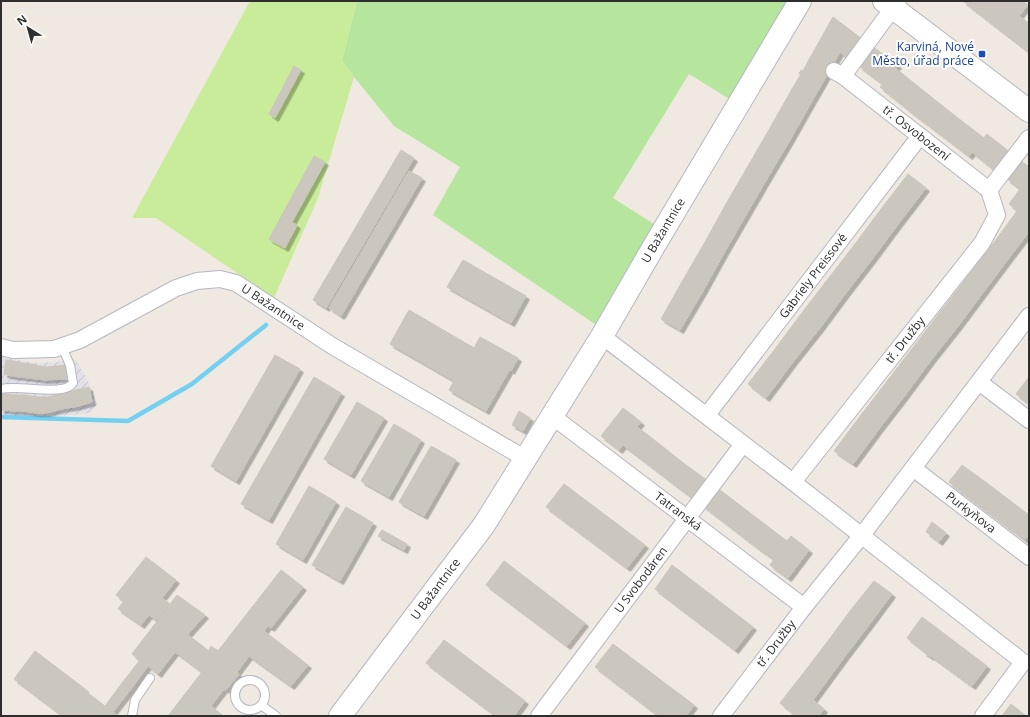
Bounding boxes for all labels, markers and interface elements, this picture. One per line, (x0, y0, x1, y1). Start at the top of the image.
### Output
north arrow (8, 8, 48, 48)
text: N (14, 11, 30, 28)
place label: Karviná, Nové Město, úřad práce (872, 38, 974, 69)
marker: Karviná, Nové Město, úřad práce (977, 49, 987, 59)
street label: tř. Osvobození (879, 101, 954, 165)
street label: U Bažantnice (637, 194, 689, 266)
street label: Gabriely Preissové (775, 229, 851, 322)
street label: U Bažantnice (238, 280, 309, 334)
street label: tř. Družby (881, 312, 929, 367)
street label: Purkyňova (943, 487, 1000, 537)
street label: Tatranská (651, 488, 705, 534)
street label: U Svobodáren (610, 543, 671, 617)
street label: U Bažantnice (407, 554, 464, 623)
street label: tř. Družby (752, 615, 800, 671)

